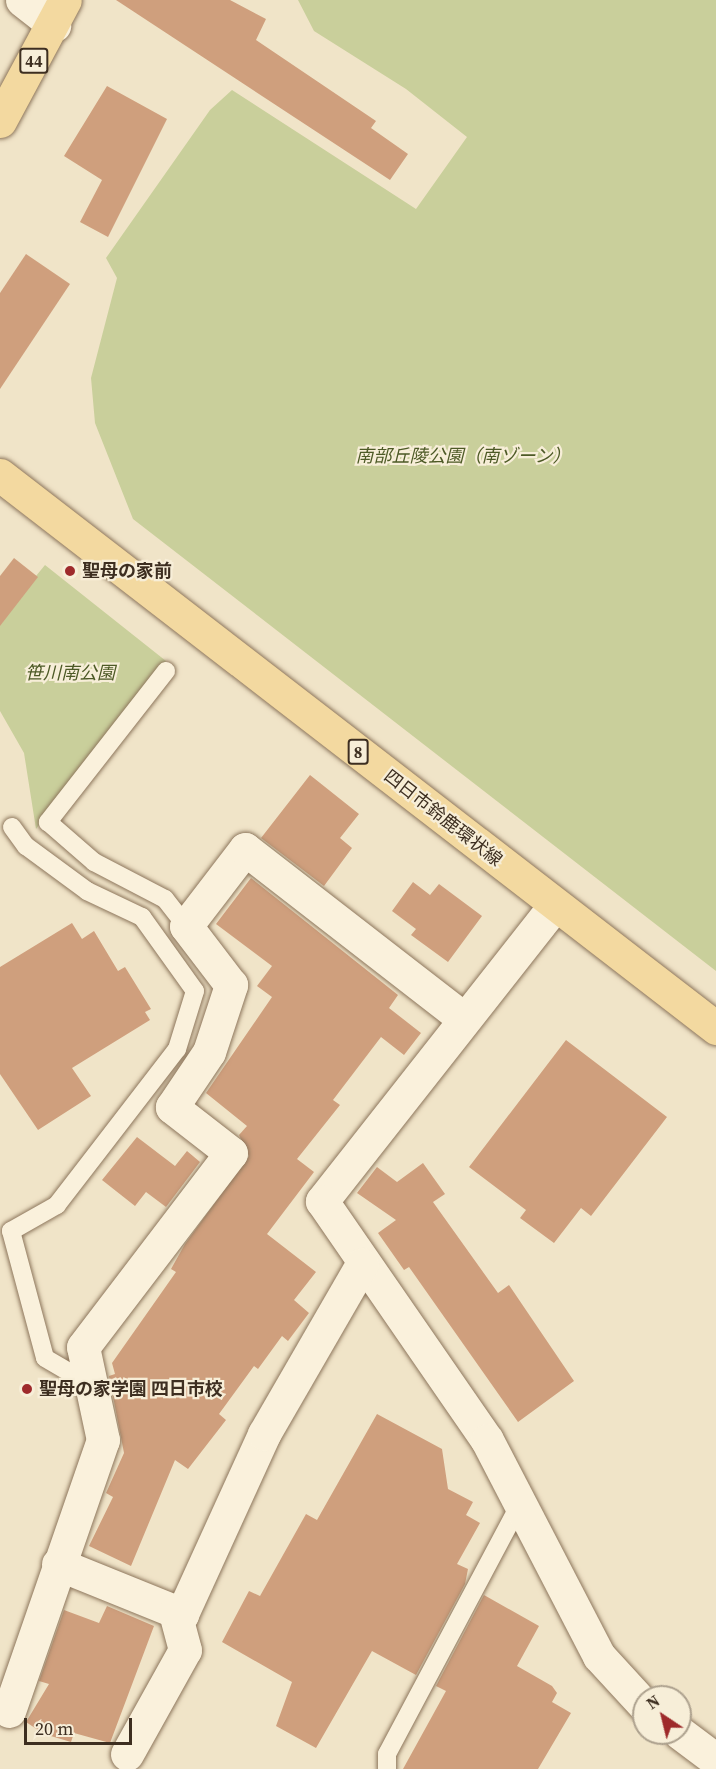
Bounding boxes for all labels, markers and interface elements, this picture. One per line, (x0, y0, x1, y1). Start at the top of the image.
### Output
road number: 44 (19, 48, 49, 74)
park label: 南部丘陵公園（南ゾーン） (355, 445, 571, 467)
place label: 聖母の家前 (82, 560, 172, 582)
marker: 聖母の家前 (63, 564, 77, 578)
park label: 笹川南公園 (25, 662, 115, 684)
road number: 8 (348, 739, 368, 765)
street label: 四日市鈴鹿環状線 (380, 765, 506, 871)
place label: 聖母の家学園 四日市校 (39, 1378, 223, 1400)
marker: 聖母の家学園 四日市校 (20, 1382, 34, 1396)
north arrow (632, 1685, 692, 1745)
text: N (642, 1690, 664, 1714)
scale bar (27, 1706, 135, 1744)
text: 20 m (35, 1716, 73, 1741)

